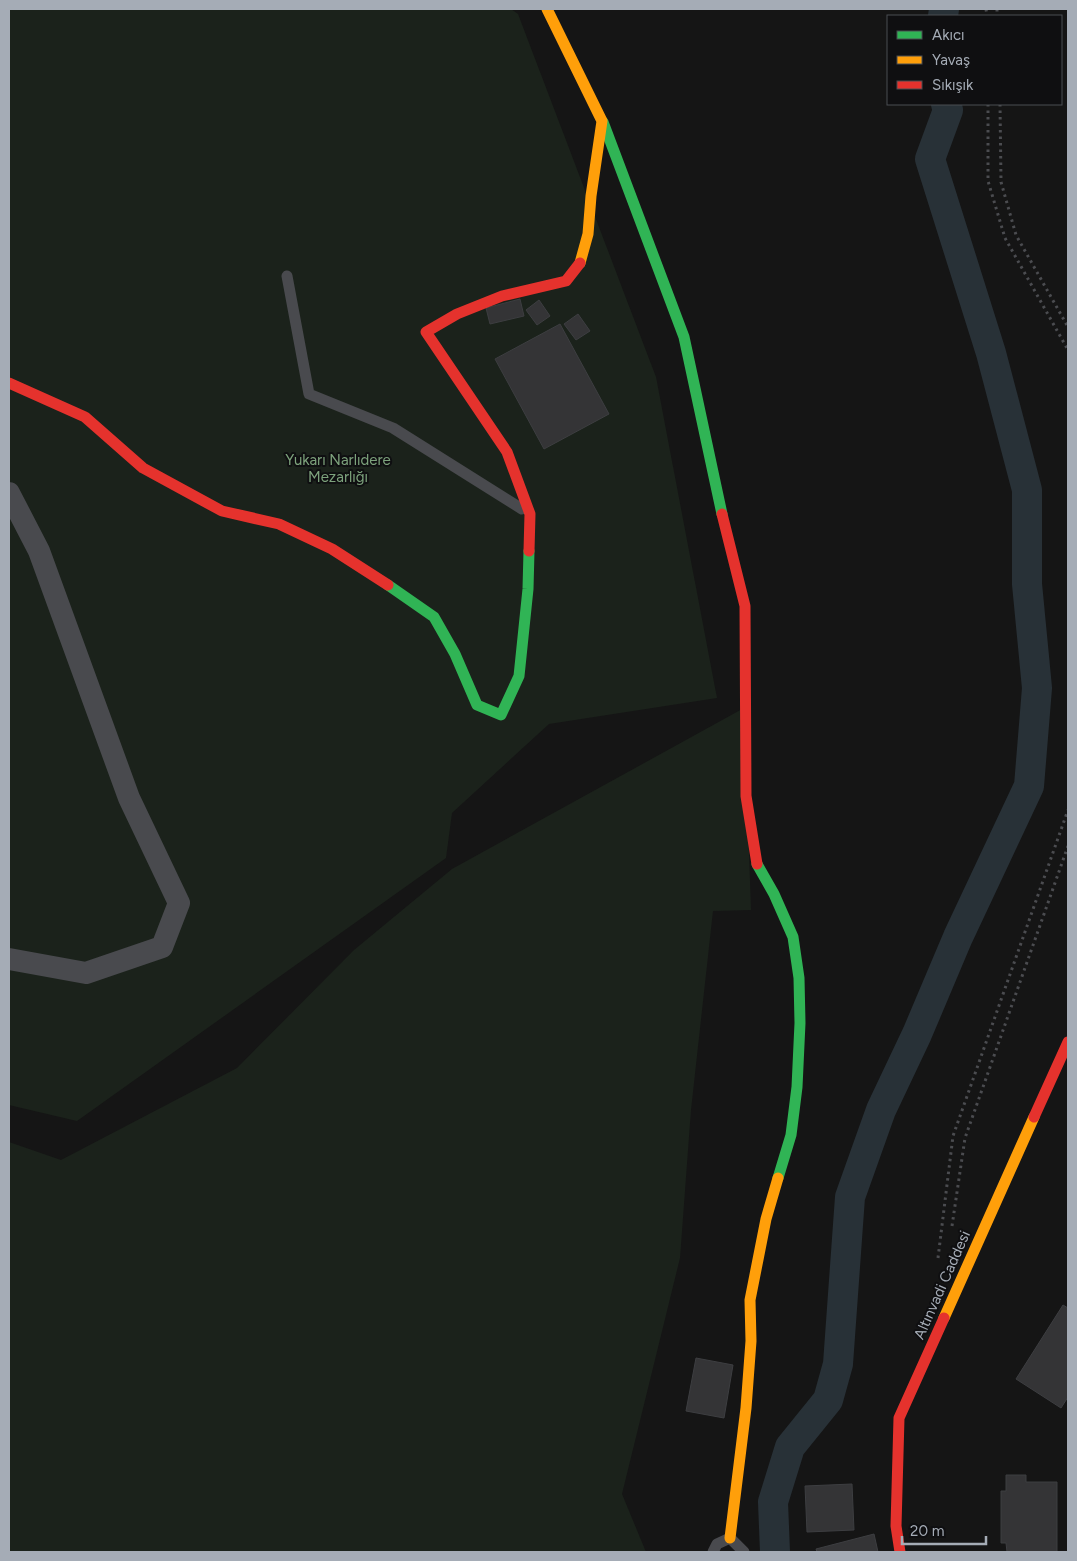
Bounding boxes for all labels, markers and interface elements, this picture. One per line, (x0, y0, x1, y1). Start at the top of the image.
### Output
legend (887, 15, 1062, 105)
text: Akıcı (932, 26, 965, 44)
text: Yavaş (932, 51, 970, 69)
text: Sıkışık (932, 76, 974, 94)
park label: Yukarı Narlıdere Mezarlığı (285, 451, 391, 486)
street label: Altınvadi Caddesi (910, 1228, 974, 1342)
scale bar (902, 1514, 986, 1546)
text: 20 m (910, 1522, 944, 1540)

